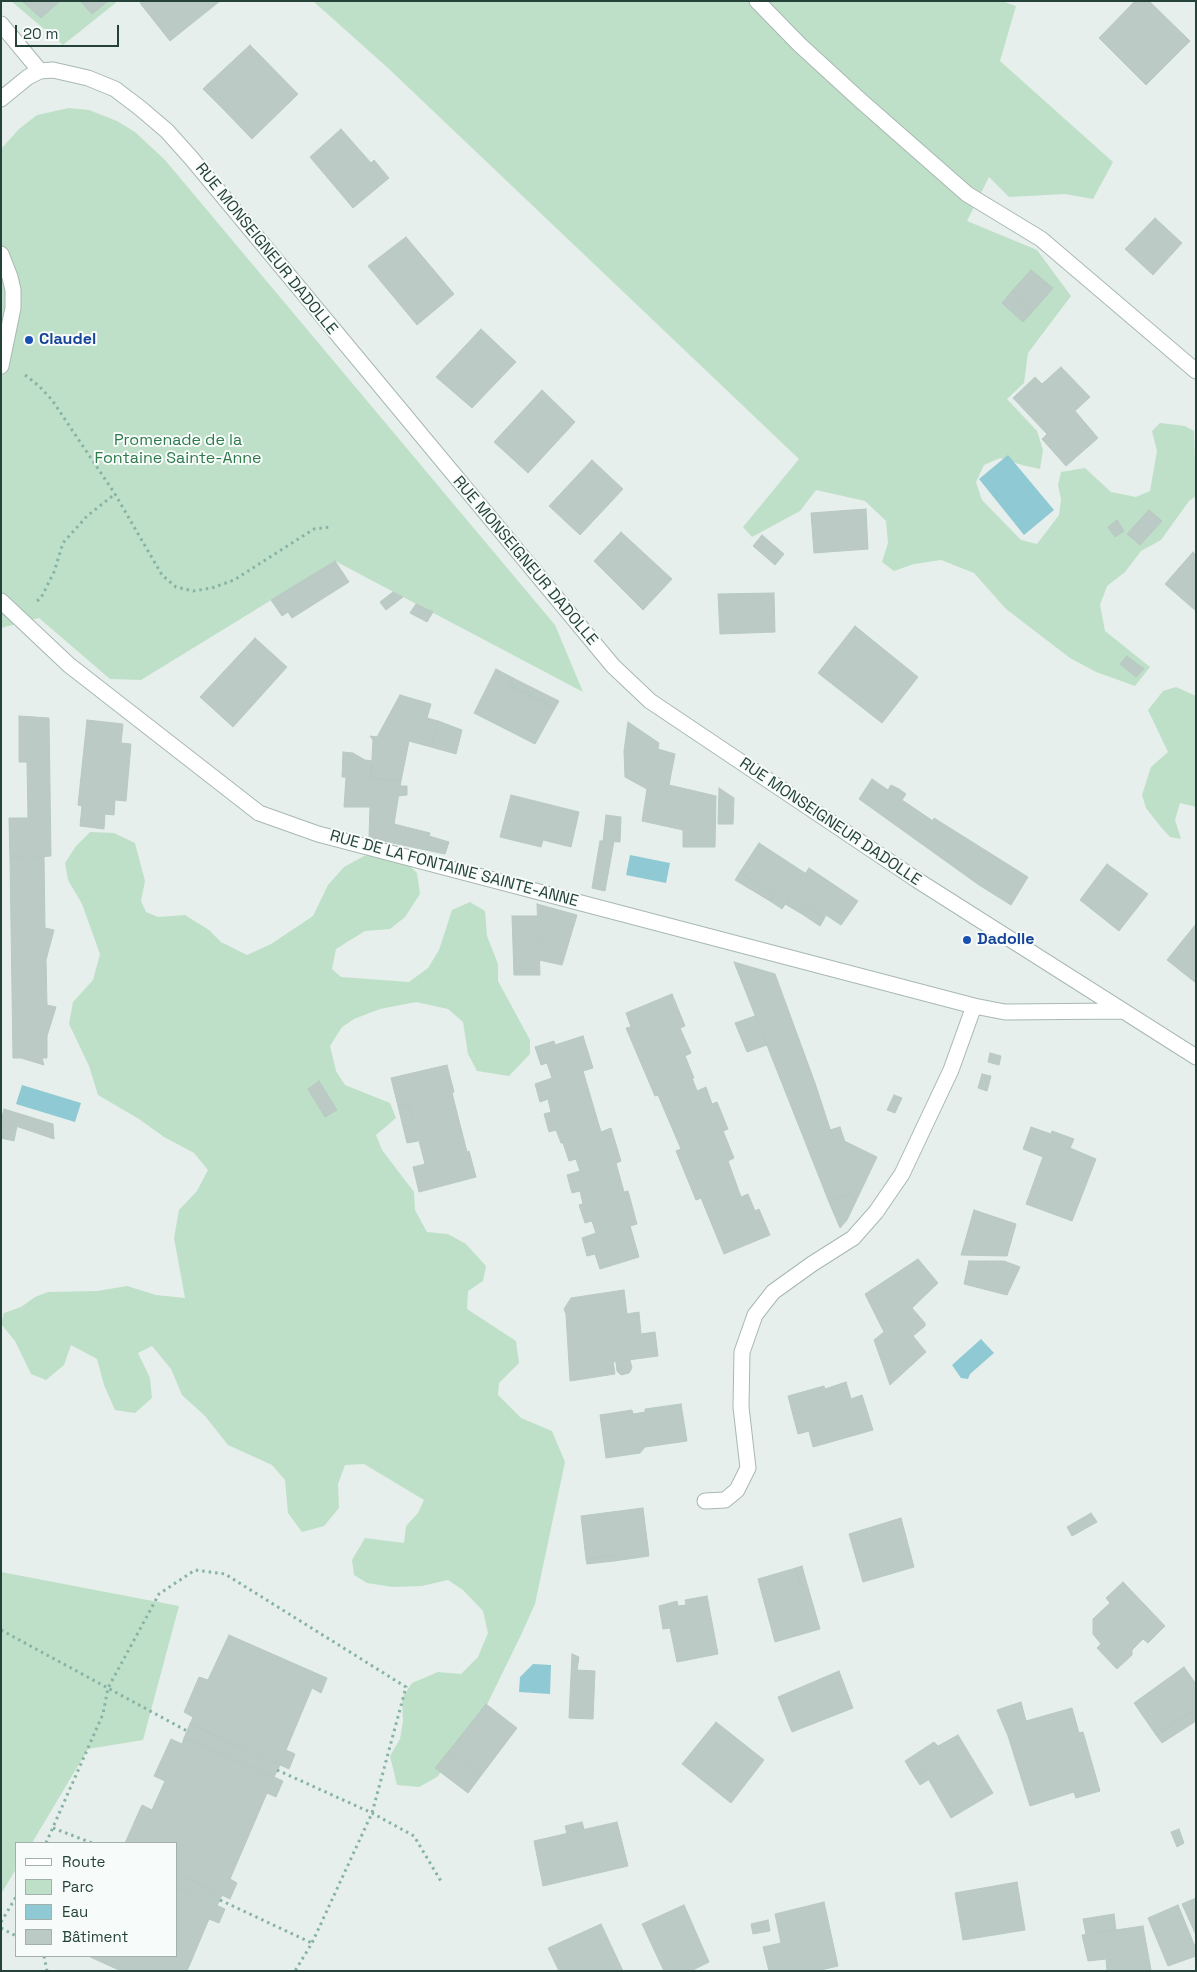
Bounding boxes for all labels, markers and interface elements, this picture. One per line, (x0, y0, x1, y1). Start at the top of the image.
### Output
scale bar (18, 15, 121, 47)
text: 20 m (23, 24, 58, 43)
street label: RUE MONSEIGNEUR DADOLLE (191, 159, 341, 339)
place label: Claudel (39, 330, 96, 350)
marker: Claudel (23, 334, 35, 346)
park label: Promenade de la Fontaine Sainte-Anne (94, 431, 262, 469)
street label: RUE MONSEIGNEUR DADOLLE (449, 472, 601, 650)
street label: RUE MONSEIGNEUR DADOLLE (735, 754, 925, 890)
street label: RUE DE LA FONTAINE SAINTE-ANNE (328, 827, 580, 911)
place label: Dadolle (977, 930, 1034, 950)
marker: Dadolle (961, 934, 973, 946)
legend (15, 1842, 178, 1957)
text: Route (62, 1852, 105, 1871)
text: Parc (62, 1877, 94, 1896)
text: Eau (62, 1902, 88, 1921)
text: Bâtiment (62, 1927, 128, 1946)

